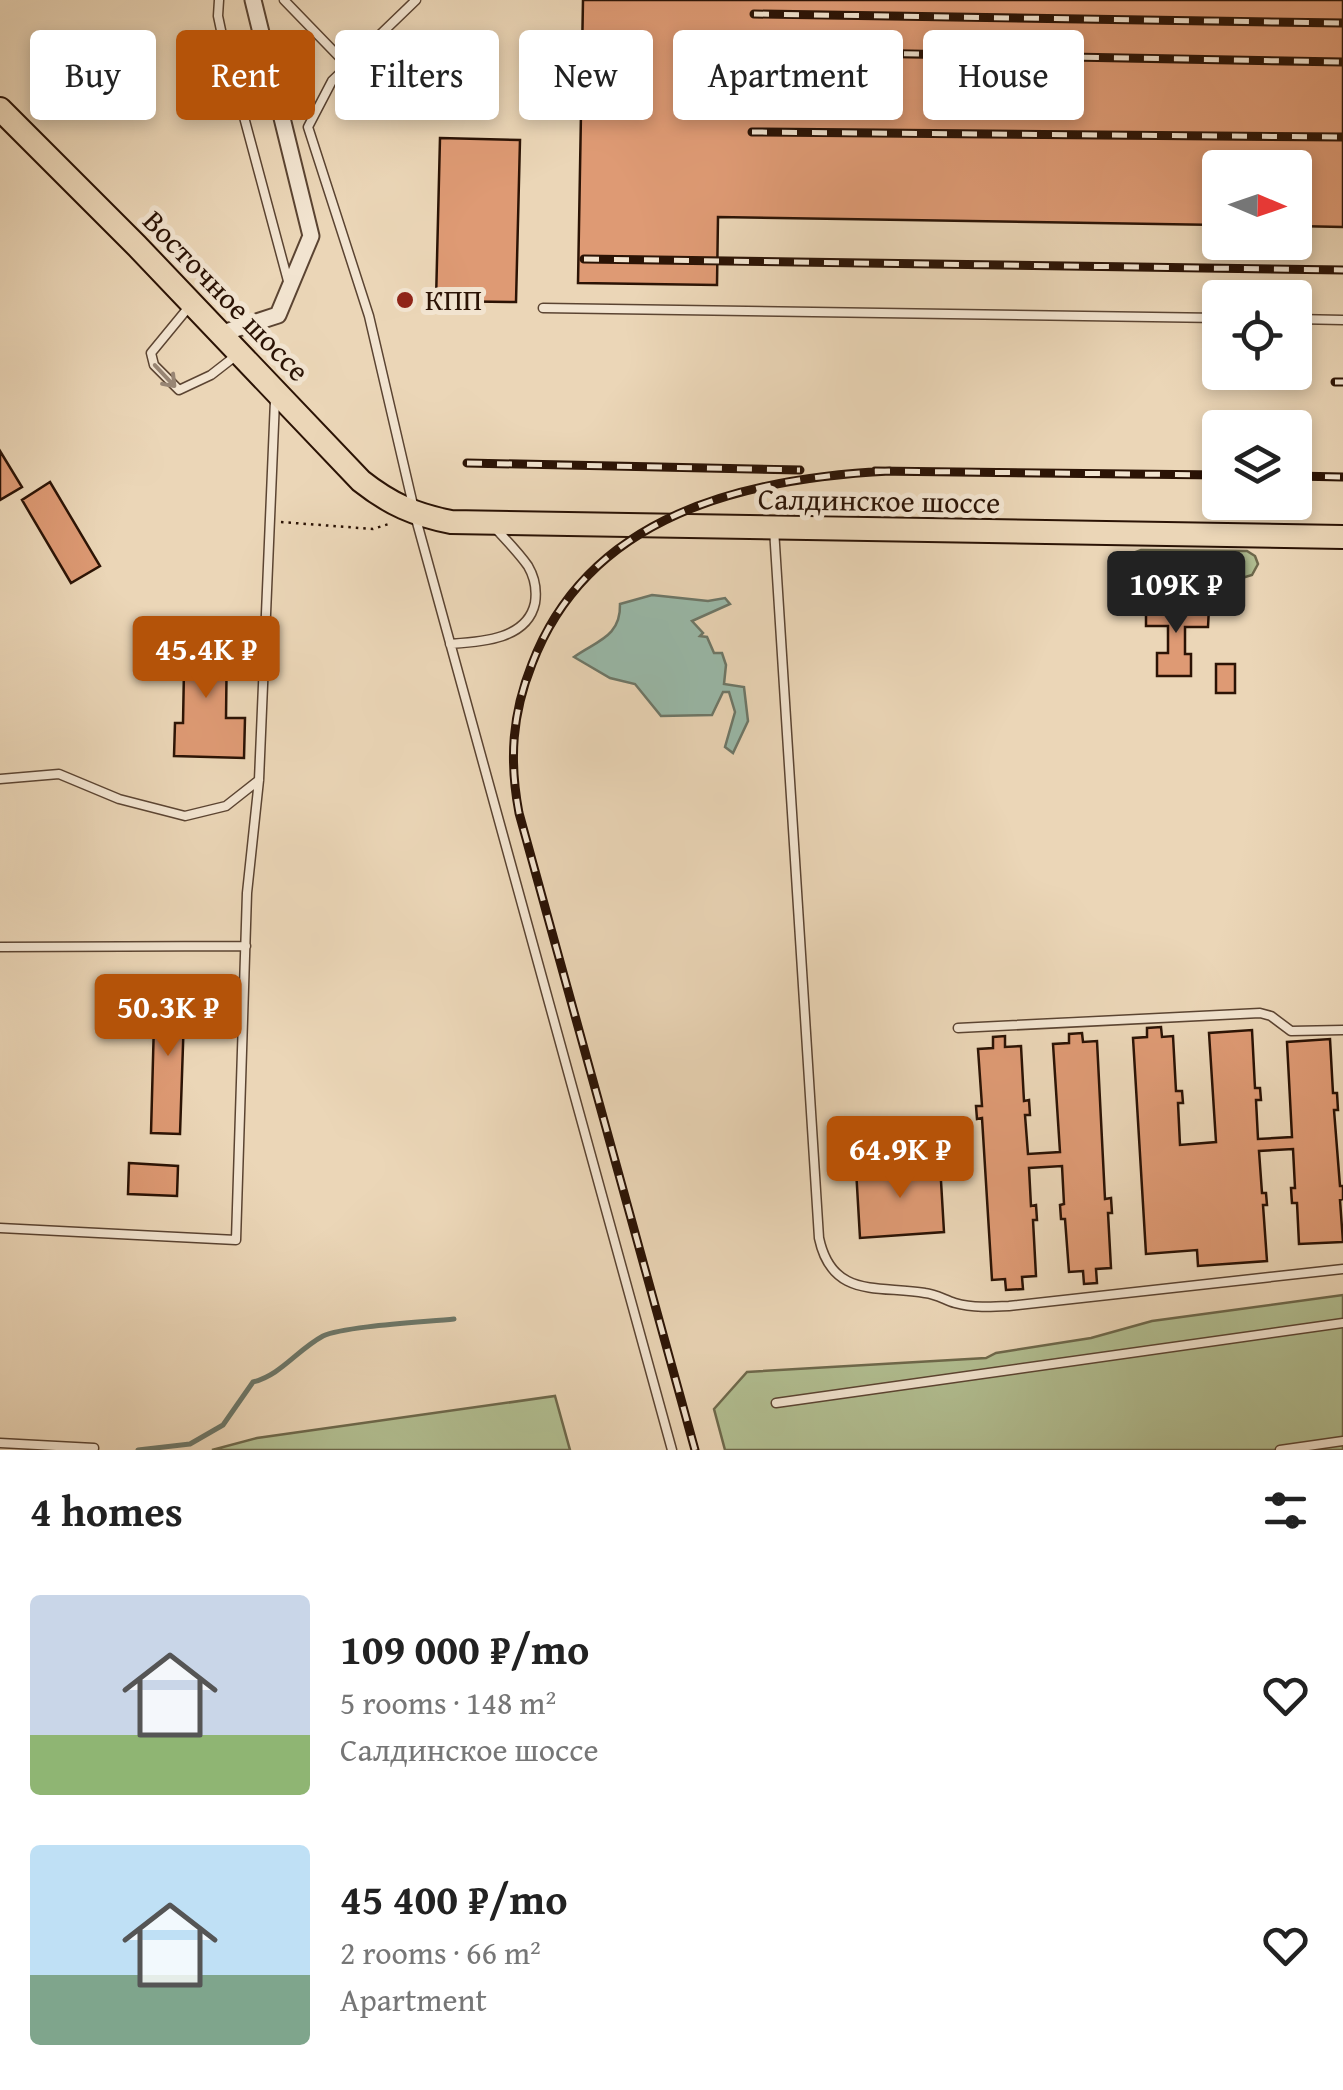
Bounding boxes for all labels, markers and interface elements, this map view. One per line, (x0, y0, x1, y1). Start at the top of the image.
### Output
chip: Buy (30, 30, 156, 120)
chip: Rent (176, 30, 315, 120)
chip: Filters (335, 30, 499, 120)
chip: New (519, 30, 653, 120)
chip: Apartment (673, 30, 903, 120)
chip: House (923, 30, 1084, 120)
north arrow (1202, 150, 1312, 260)
map controls (1202, 150, 1312, 520)
street label: Восточное шоссе (133, 200, 320, 391)
place label: КПП (425, 277, 482, 321)
button: locate (1202, 280, 1312, 390)
marker: КПП (394, 289, 416, 311)
one-way arrow (154, 363, 177, 388)
button: layers (1202, 410, 1312, 520)
street label: Салдинское шоссе (757, 476, 1001, 524)
pin: 109K ₽ (1095, 551, 1257, 636)
text: 109K ₽ (1129, 560, 1223, 607)
pin: 45.4K ₽ (114, 616, 298, 701)
text: 45.4K ₽ (155, 625, 257, 672)
pin: 50.3K ₽ (76, 974, 260, 1059)
text: 50.3K ₽ (117, 983, 219, 1030)
pin: 64.9K ₽ (808, 1116, 992, 1201)
text: 64.9K ₽ (849, 1125, 951, 1172)
text: 4 homes (30, 1480, 183, 1541)
icon: filters (1258, 1483, 1313, 1538)
text: 109 000 ₽/mo (340, 1618, 589, 1679)
icon: home (110, 1635, 230, 1755)
icon: heart (1258, 1668, 1313, 1723)
text: 5 rooms · 148 m² (340, 1679, 556, 1726)
text: Салдинское шоссе (340, 1726, 598, 1773)
text: 45 400 ₽/mo (340, 1868, 568, 1929)
icon: home (110, 1885, 230, 2005)
icon: heart (1258, 1918, 1313, 1973)
text: 2 rooms · 66 m² (340, 1929, 541, 1976)
text: Apartment (340, 1976, 487, 2023)

